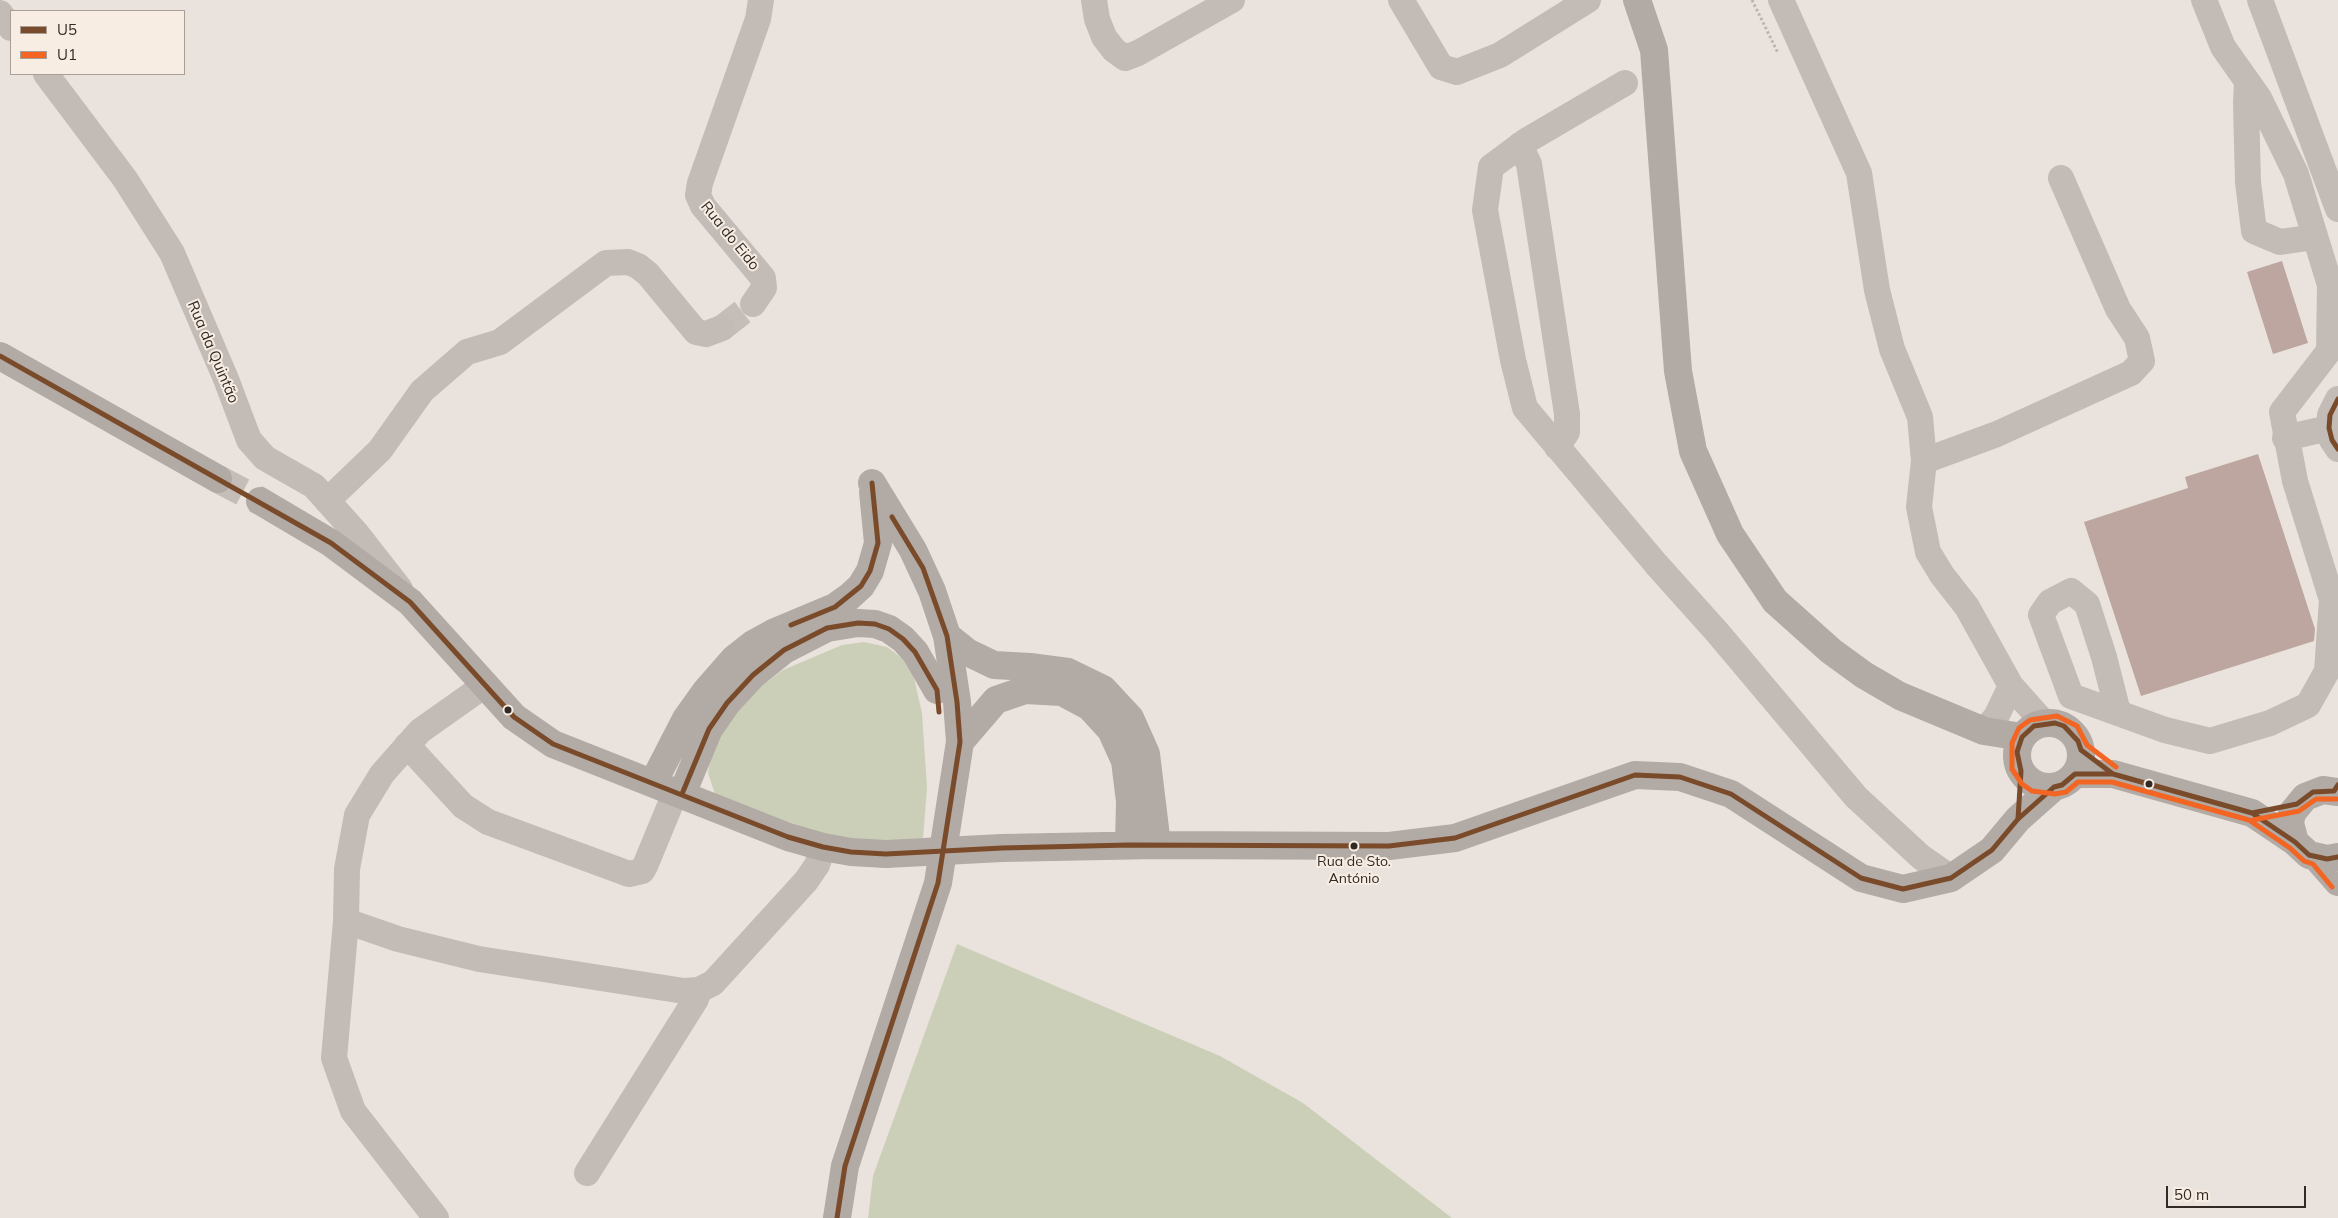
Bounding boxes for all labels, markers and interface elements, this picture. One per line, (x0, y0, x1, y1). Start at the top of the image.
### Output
legend (10, 10, 185, 75)
text: U5 (57, 20, 77, 39)
text: U1 (57, 45, 77, 64)
street label: Rua do Eido (697, 198, 763, 274)
street label: Rua da Quintão (183, 298, 243, 406)
unlabelled marker (503, 705, 513, 715)
unlabelled marker (2144, 779, 2154, 789)
marker: Rua de Sto. António (1349, 841, 1359, 851)
place label: Rua de Sto. António (1317, 854, 1391, 886)
scale bar (2168, 1176, 2308, 1208)
text: 50 m (2174, 1185, 2209, 1204)

